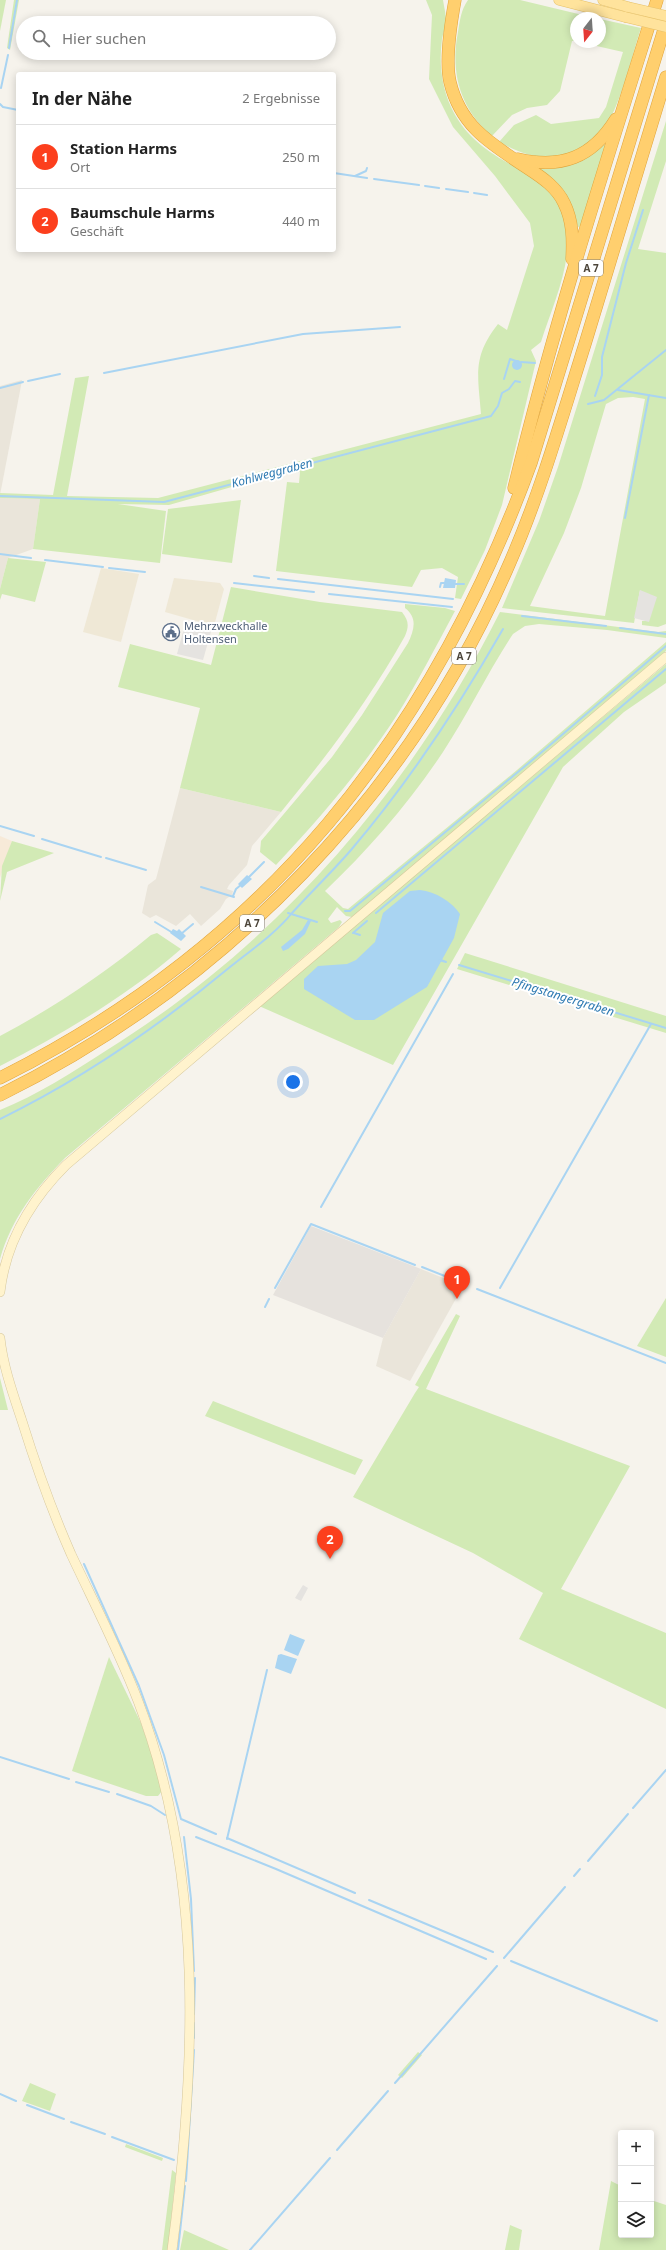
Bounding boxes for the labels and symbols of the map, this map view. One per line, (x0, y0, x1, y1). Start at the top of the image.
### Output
north arrow (570, 12, 606, 48)
road number: A 7 (579, 260, 603, 276)
water label: Kohlweggraben (229, 454, 314, 492)
place label: Mehrzweckhalle Holtensen (184, 618, 268, 646)
public building icon: Mehrzweckhalle Holtensen (161, 622, 181, 642)
road number: A 7 (452, 648, 476, 664)
road number: A 7 (240, 915, 264, 931)
water label: Pfingstangergraben (510, 973, 617, 1020)
your location (283, 1072, 303, 1092)
pin: 1 (444, 1266, 470, 1299)
pin: 2 (317, 1526, 343, 1559)

